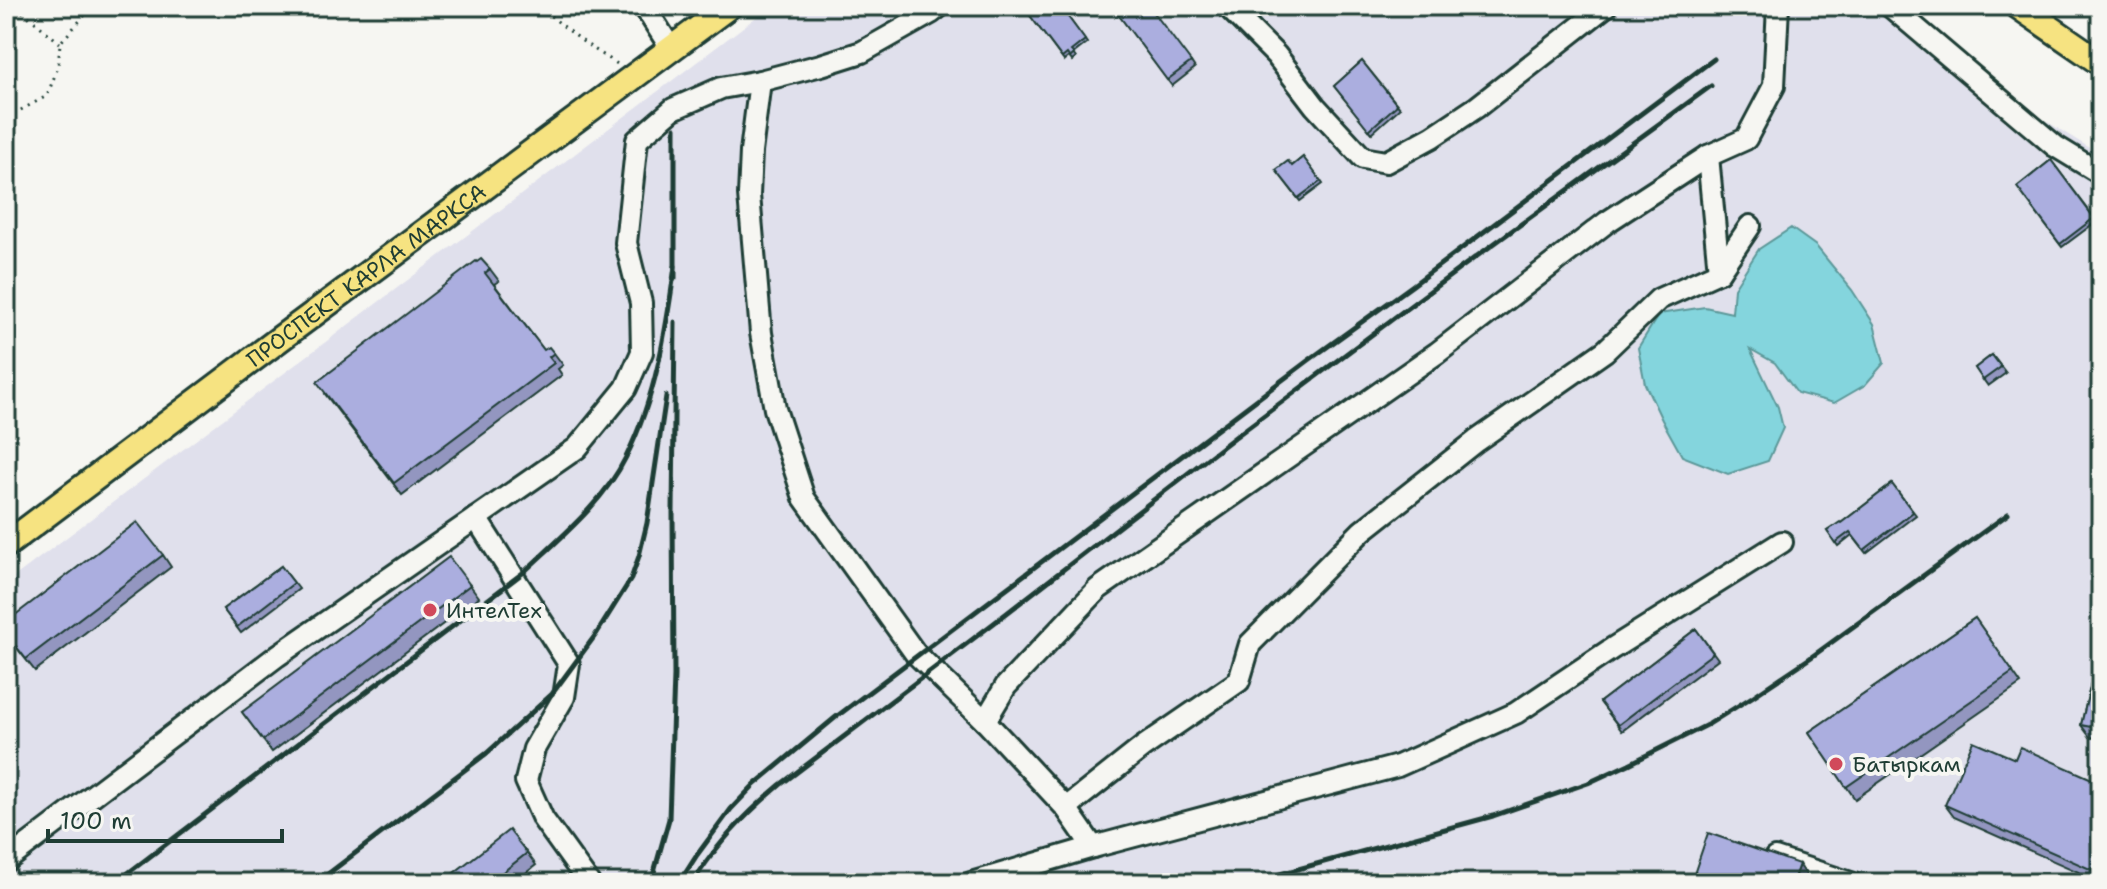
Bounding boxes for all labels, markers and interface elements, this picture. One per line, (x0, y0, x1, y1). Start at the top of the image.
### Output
street label: ПРОСПЕКТ КАРЛА МАРКСА (241, 177, 492, 374)
place label: ИнтелТех (446, 596, 542, 625)
marker: ИнтелТех (421, 601, 439, 619)
place label: Батыркам (1852, 750, 1961, 779)
marker: Батыркам (1827, 755, 1845, 773)
scale bar (48, 793, 282, 843)
text: 100 m (60, 805, 132, 837)

